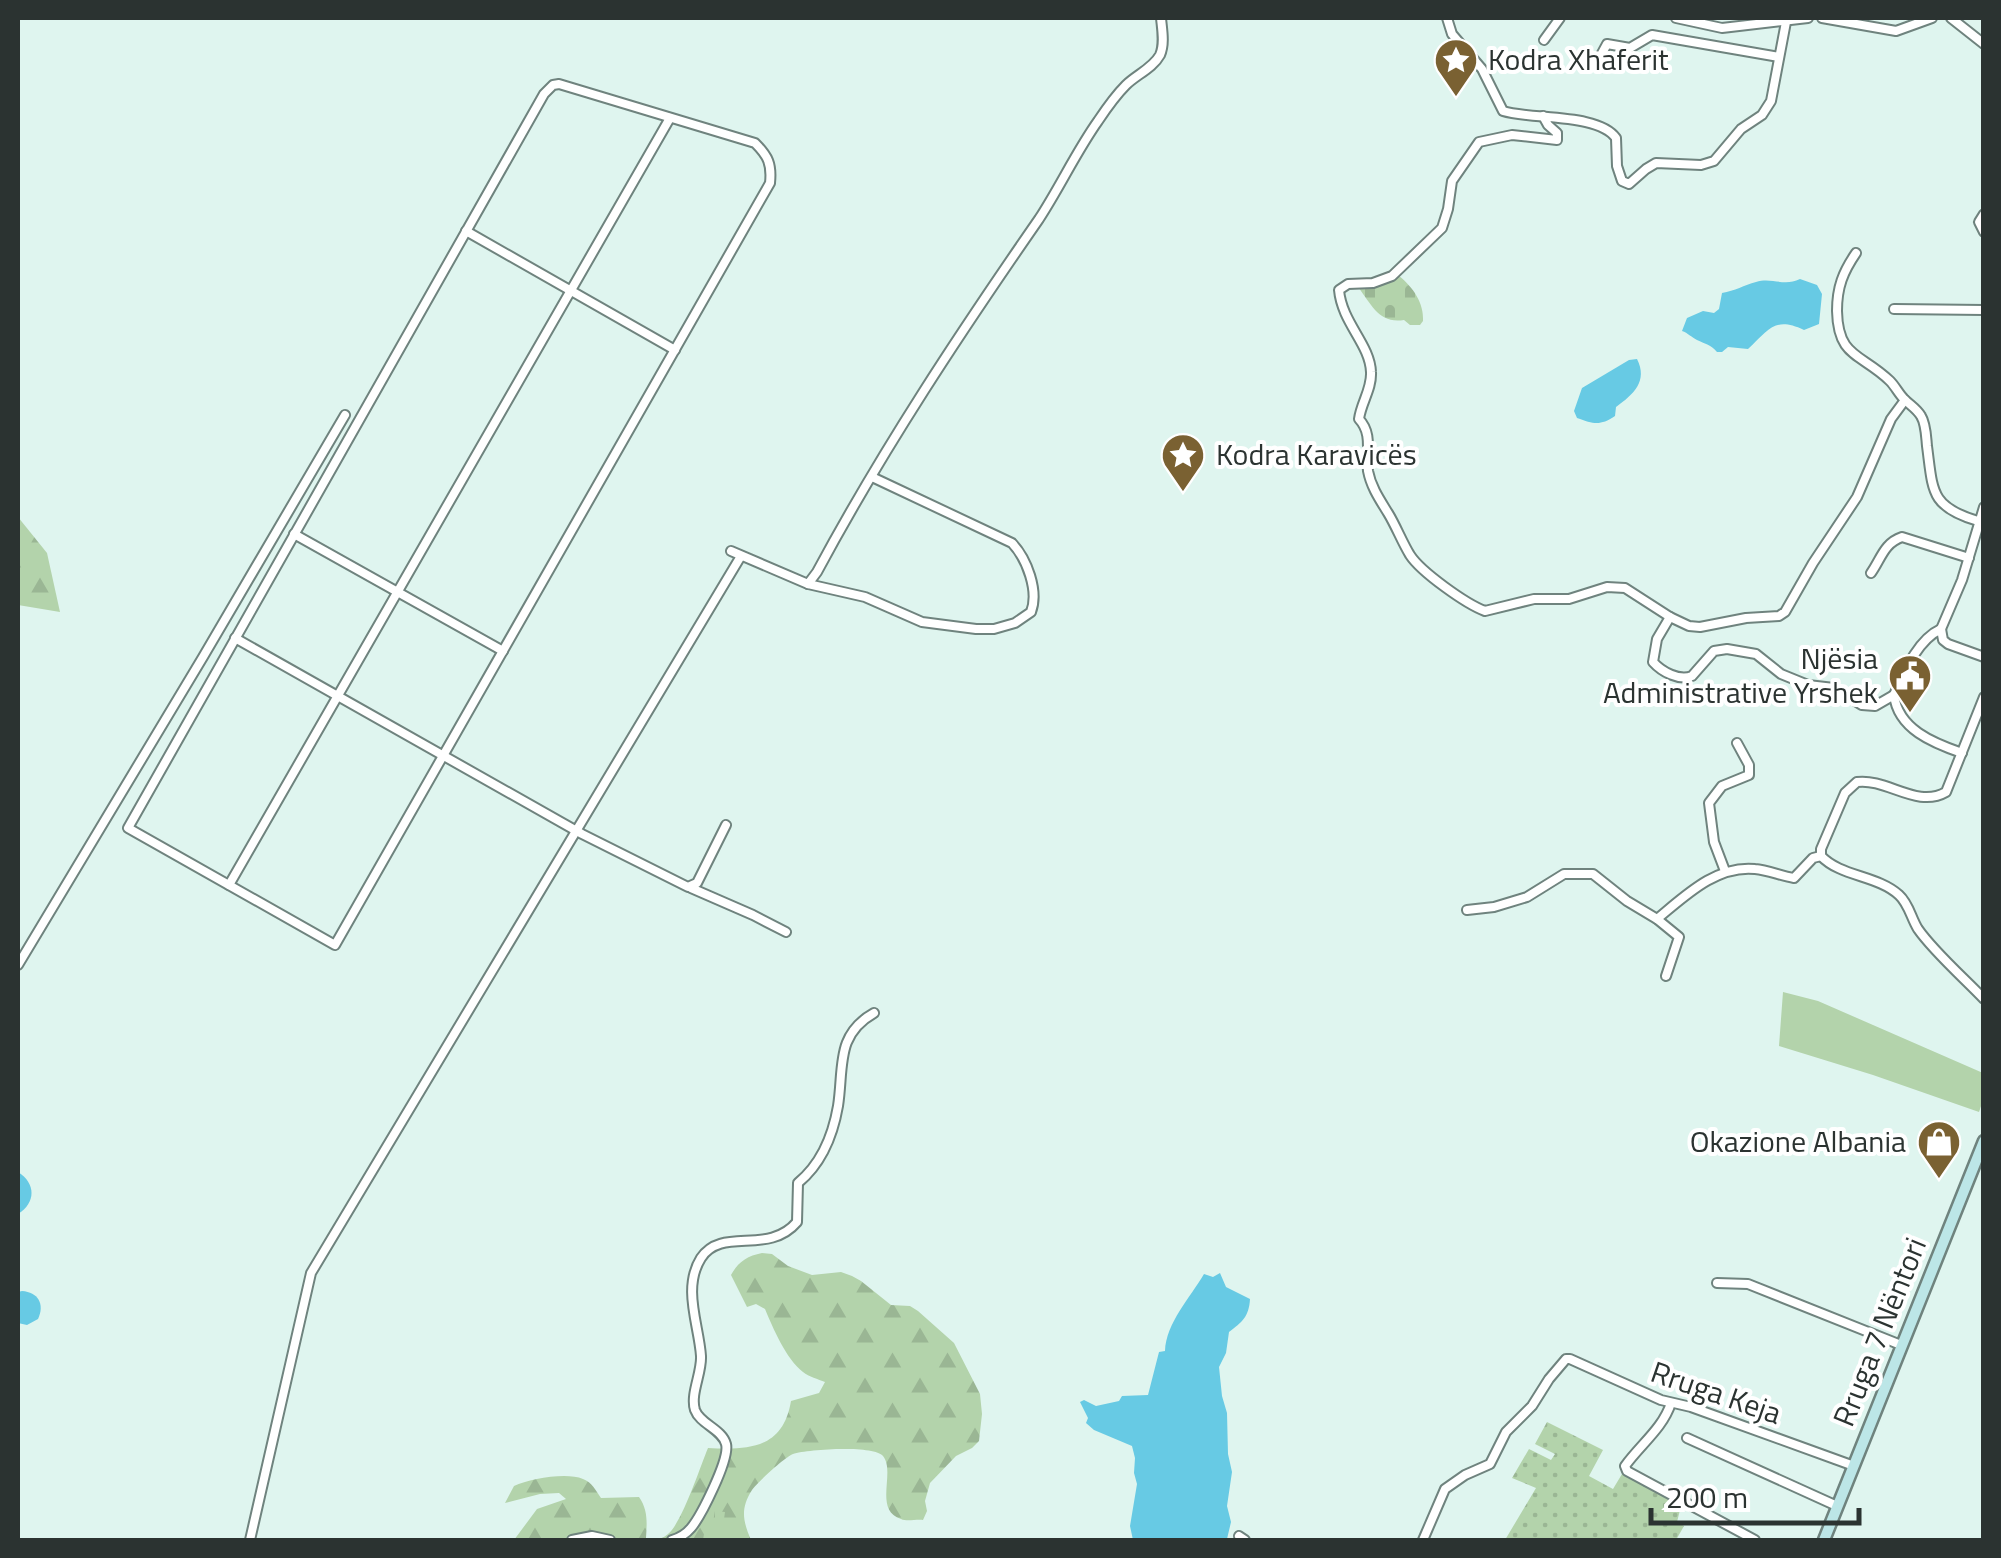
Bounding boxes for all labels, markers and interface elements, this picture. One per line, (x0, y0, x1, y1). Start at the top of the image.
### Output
place label: Kodra Xhaferit (1488, 36, 1669, 82)
place icon: Kodra Xhaferit (1433, 37, 1479, 98)
place label: Kodra Karavicës (1216, 431, 1417, 477)
place icon: Kodra Karavicës (1160, 432, 1206, 493)
place label: Njësia Administrative Yrshek (1603, 635, 1878, 715)
public building icon: Njësia Administrative Yrshek (1887, 653, 1933, 714)
place label: Okazione Albania (1690, 1118, 1906, 1164)
shop icon: Okazione Albania (1916, 1119, 1962, 1180)
street label: Rruga 7 Nëntori (1820, 1230, 1938, 1433)
street label: Rruga Keja (1645, 1348, 1788, 1436)
scale bar (1651, 1463, 1858, 1525)
text: 200 m (1666, 1474, 1748, 1520)

